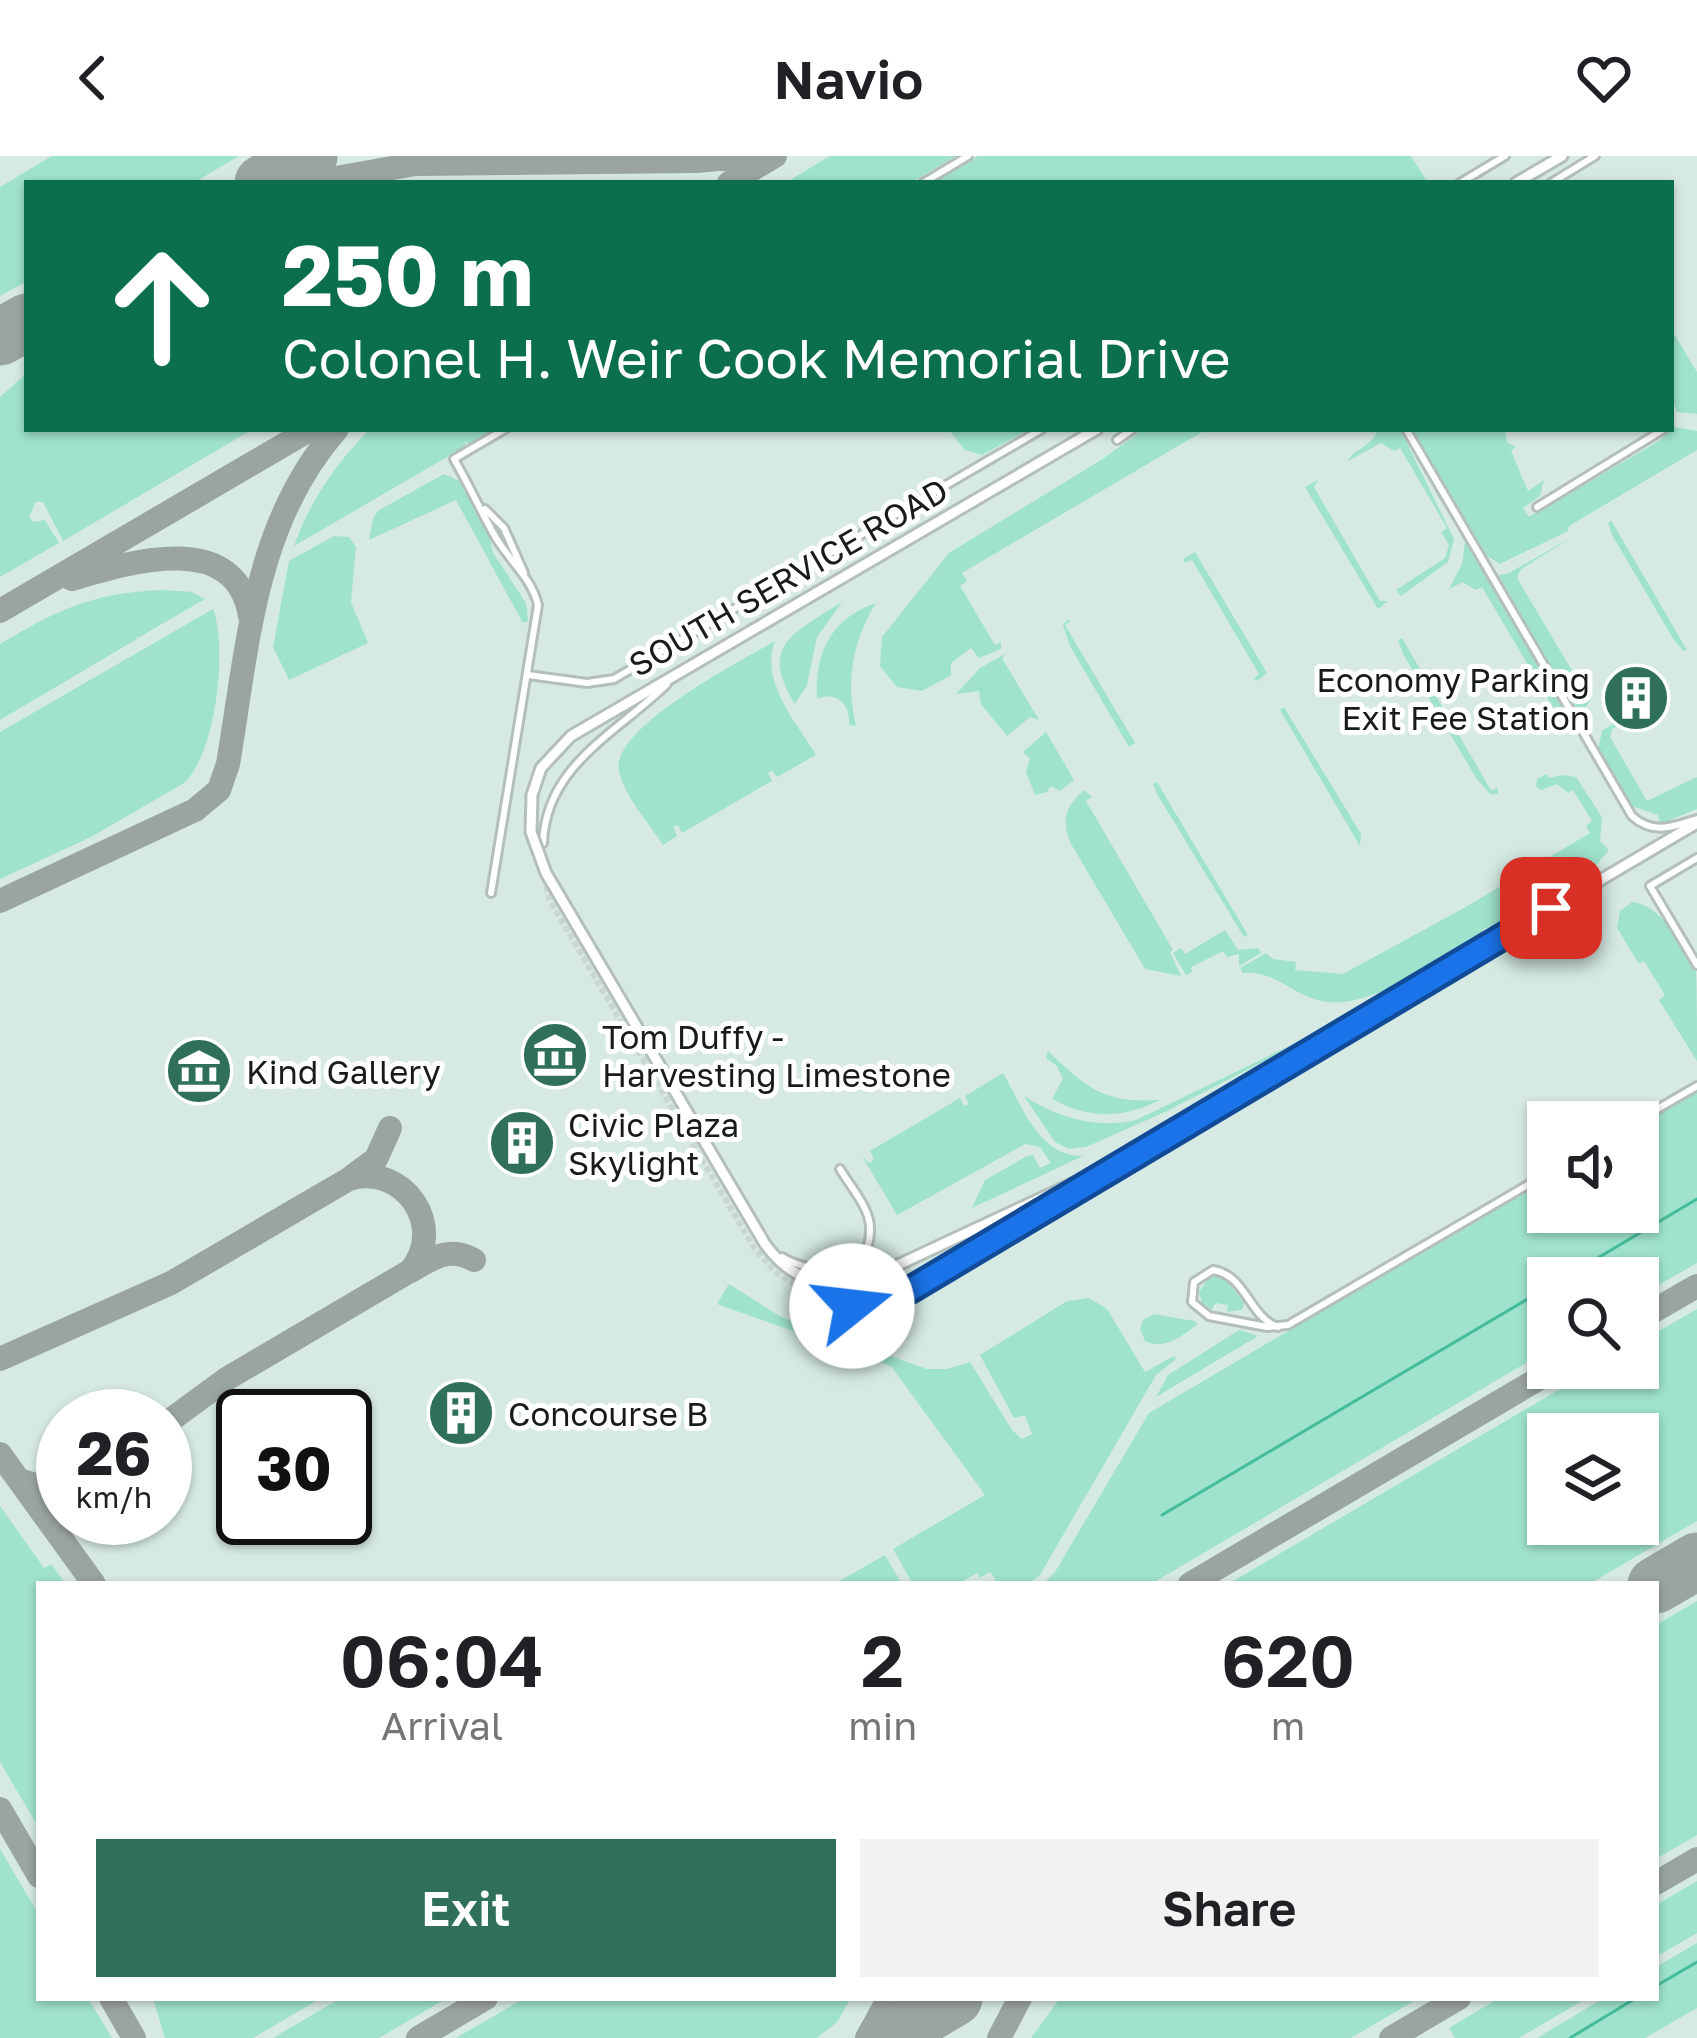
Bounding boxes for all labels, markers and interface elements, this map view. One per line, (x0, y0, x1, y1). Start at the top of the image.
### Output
icon: back (60, 45, 126, 111)
icon: heart (1571, 45, 1637, 111)
text: Navio (774, 46, 923, 111)
text: 250 m (282, 224, 534, 324)
icon: ahead (84, 228, 240, 384)
text: Colonel H. Weir Cook Memorial Drive (282, 325, 1230, 390)
street label: SOUTH SERVICE ROAD (622, 470, 954, 684)
place label: Economy Parking Exit Fee Station (1316, 660, 1590, 737)
building icon: Economy Parking Exit Fee Station (1601, 663, 1671, 733)
pin (1500, 857, 1602, 959)
icon: arrive (1518, 875, 1584, 941)
place label: Tom Duffy - Harvesting Limestone (602, 1017, 951, 1094)
museum icon: Tom Duffy - Harvesting Limestone (520, 1020, 590, 1090)
museum icon: Kind Gallery (164, 1036, 234, 1106)
place label: Kind Gallery (246, 1052, 441, 1091)
map controls (1527, 1101, 1659, 1545)
button: sound (1527, 1101, 1659, 1233)
place label: Civic Plaza Skylight (568, 1105, 739, 1182)
building icon: Civic Plaza Skylight (487, 1108, 557, 1178)
position arrow (789, 1243, 915, 1369)
button: search (1527, 1257, 1659, 1389)
building icon: Concourse B (426, 1378, 496, 1448)
speed limit sign: 30 (216, 1389, 372, 1545)
place label: Concourse B (508, 1394, 708, 1433)
button: layers (1527, 1413, 1659, 1545)
text: 26 (77, 1416, 151, 1488)
text: km/h (76, 1479, 152, 1515)
text: 06:04 (340, 1616, 544, 1703)
text: 2 (861, 1616, 904, 1703)
text: 620 (1221, 1616, 1355, 1703)
text: Arrival (381, 1702, 503, 1749)
text: min (848, 1702, 917, 1749)
text: m (1271, 1702, 1305, 1749)
button: Exit (96, 1839, 836, 1977)
button: Share (860, 1839, 1599, 1977)

